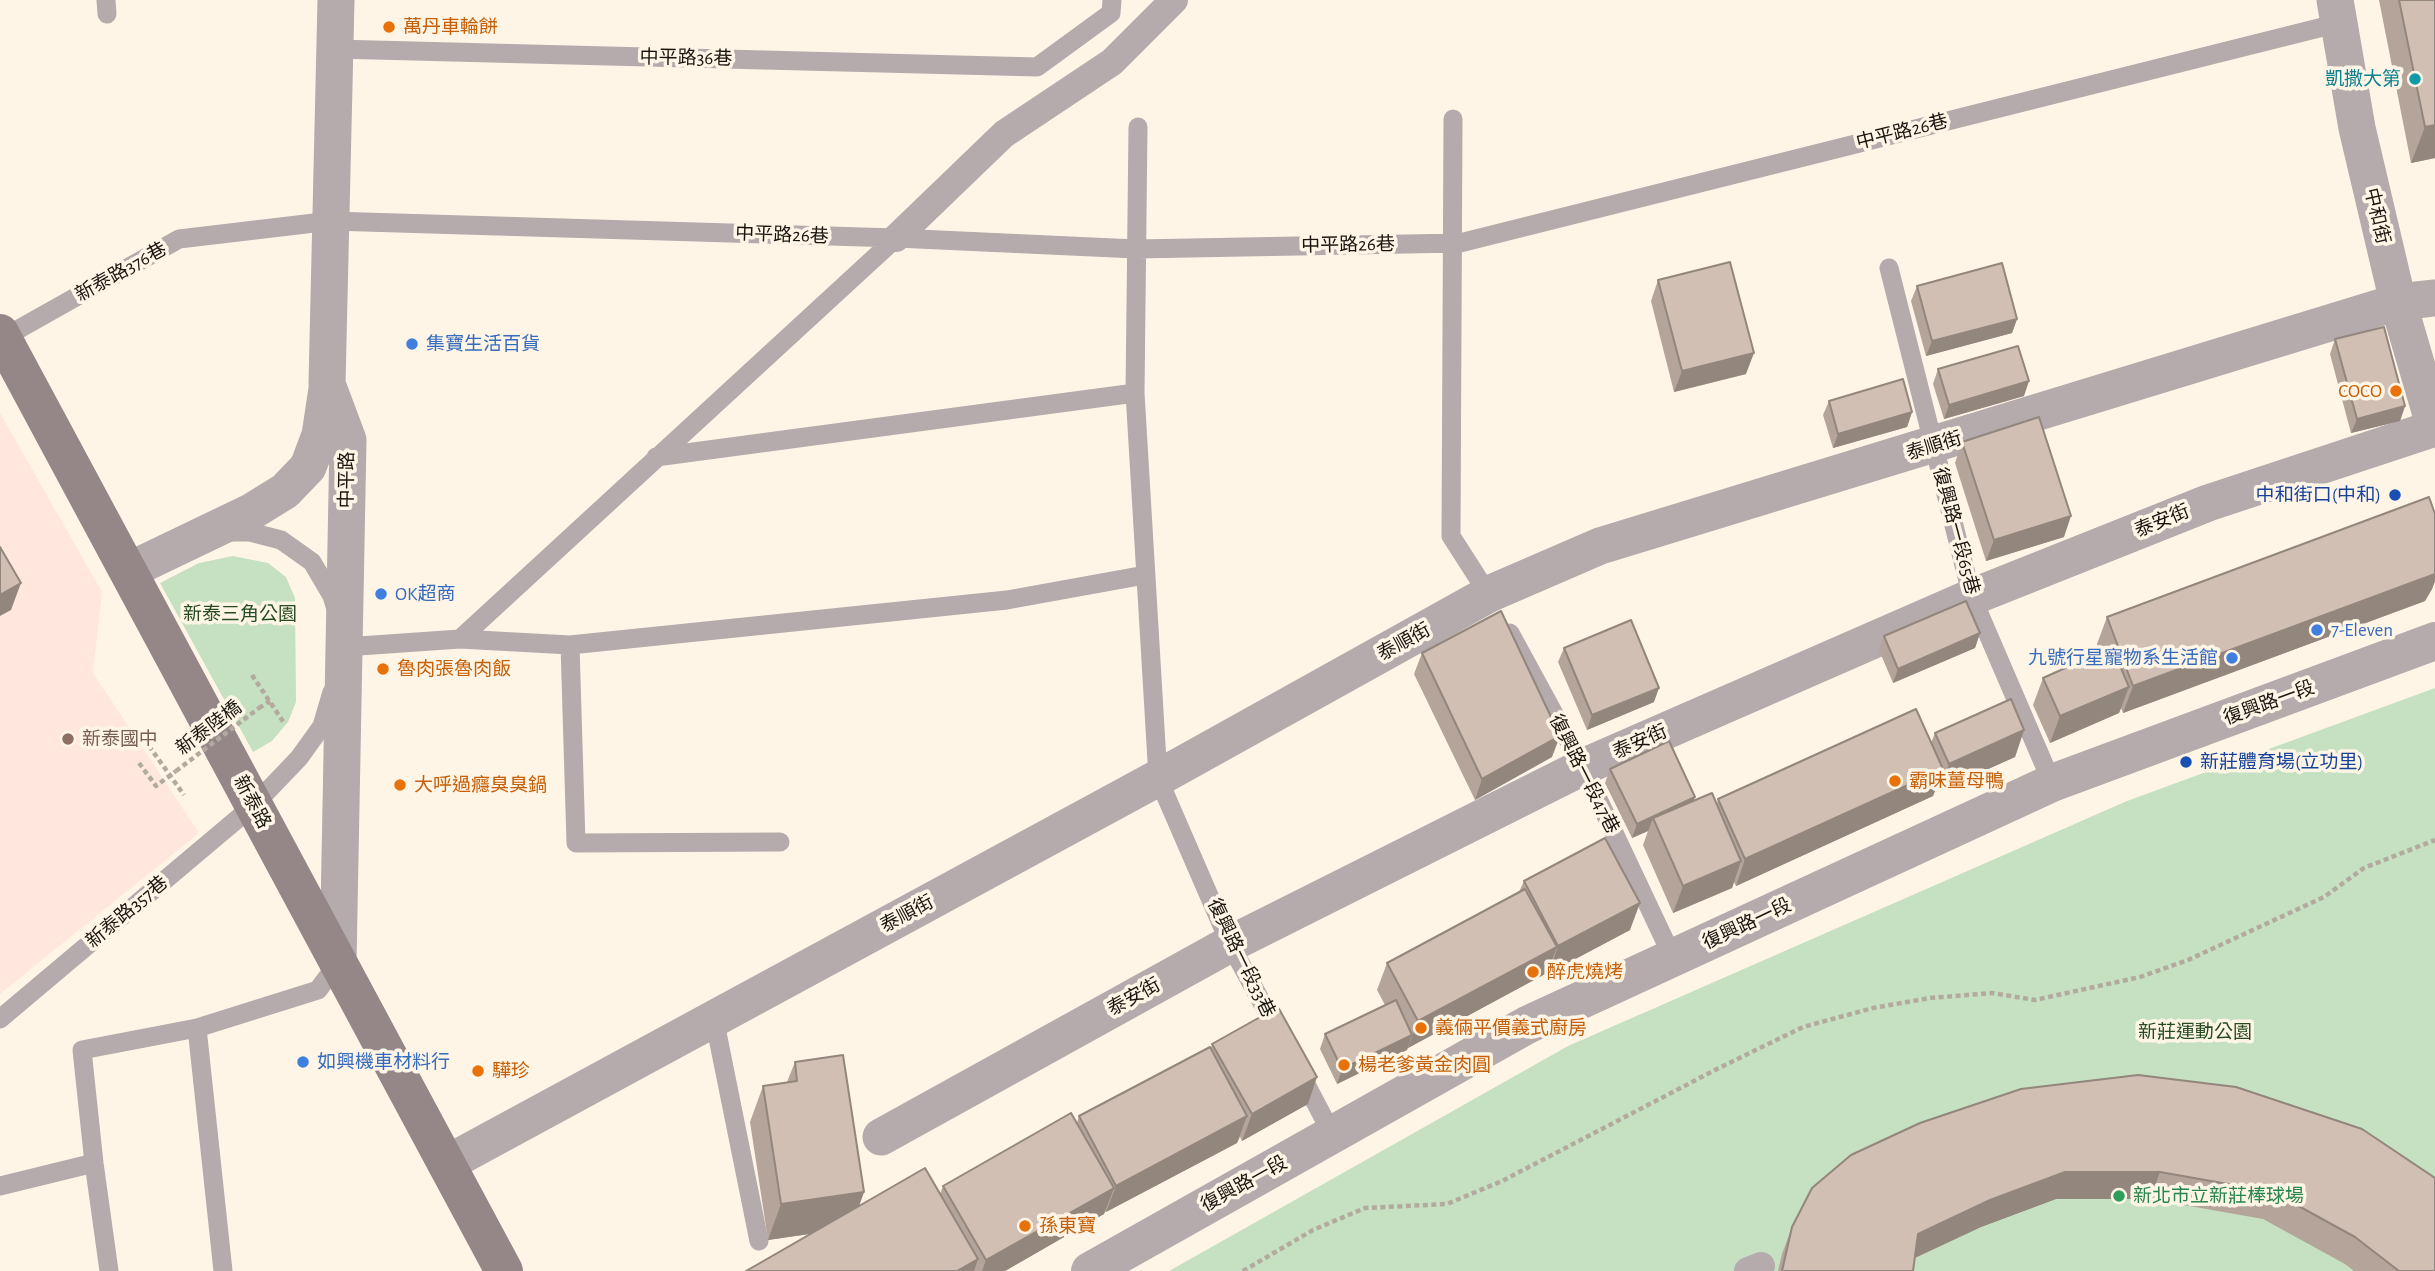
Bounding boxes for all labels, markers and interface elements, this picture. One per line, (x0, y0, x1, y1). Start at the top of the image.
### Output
place label: 萬丹車輪餅 (403, 16, 498, 38)
marker: 萬丹車輪餅 (381, 19, 397, 35)
street label: 中平路36巷 (639, 46, 733, 70)
place label: 凱撒大第 (2325, 68, 2401, 90)
marker: 凱撒大第 (2407, 71, 2423, 87)
street label: 中平路26巷 (1854, 110, 1950, 154)
street label: 中和街 (2359, 186, 2395, 246)
street label: 中平路26巷 (735, 222, 829, 248)
street label: 中平路26巷 (1301, 233, 1395, 257)
street label: 新泰路376巷 (71, 238, 171, 306)
place label: 集寶生活百貨 (426, 333, 540, 355)
marker: 集寶生活百貨 (404, 336, 420, 352)
place label: COCO (2338, 380, 2382, 402)
marker: COCO (2388, 383, 2404, 399)
street label: 泰順街 (1903, 427, 1965, 465)
street label: 中平路 (335, 451, 359, 509)
street label: 復興路一段65巷 (1928, 465, 1984, 597)
place label: 中和街口(中和) (2256, 484, 2381, 506)
marker: 中和街口(中和) (2387, 487, 2403, 503)
street label: 泰安街 (2131, 500, 2193, 542)
place label: OK超商 (395, 583, 455, 605)
marker: OK超商 (373, 586, 389, 602)
park label: 新泰三角公園 (183, 603, 297, 625)
street label: 泰順街 (1374, 618, 1434, 666)
place label: 7-Eleven (2331, 619, 2393, 641)
marker: 7-Eleven (2309, 622, 2325, 638)
place label: 九號行星寵物系生活館 (2028, 647, 2218, 669)
marker: 九號行星寵物系生活館 (2224, 650, 2240, 666)
place label: 魯肉張魯肉飯 (397, 658, 511, 680)
marker: 魯肉張魯肉飯 (375, 661, 391, 677)
street label: 復興路一段 (2220, 676, 2318, 730)
street label: 新泰陸橋 (172, 696, 246, 760)
street label: 復興路一段47巷 (1544, 710, 1624, 838)
street label: 泰安街 (1609, 720, 1671, 764)
place label: 新泰國中 (82, 728, 158, 750)
marker: 新泰國中 (60, 731, 76, 747)
place label: 新莊體育場(立功里) (2200, 751, 2363, 773)
marker: 新莊體育場(立功里) (2178, 754, 2194, 770)
place label: 霸味薑母鴨 (1909, 770, 2004, 792)
street label: 新泰路 (229, 771, 275, 833)
marker: 霸味薑母鴨 (1887, 773, 1903, 789)
place label: 大呼過癮臭臭鍋 (414, 774, 547, 796)
marker: 大呼過癮臭臭鍋 (392, 777, 408, 793)
street label: 新泰路357巷 (81, 871, 173, 953)
street label: 泰順街 (876, 891, 938, 937)
street label: 復興路一段 (1699, 894, 1795, 954)
street label: 復興路一段33巷 (1202, 895, 1280, 1021)
place label: 醉虎燒烤 (1547, 961, 1623, 983)
marker: 醉虎燒烤 (1525, 964, 1541, 980)
street label: 泰安街 (1104, 973, 1164, 1021)
place label: 義倆平價義式廚房 (1435, 1017, 1587, 1039)
marker: 義倆平價義式廚房 (1413, 1020, 1429, 1036)
park label: 新莊運動公園 (2138, 1021, 2252, 1043)
place label: 如興機車材料行 (317, 1051, 450, 1073)
marker: 如興機車材料行 (295, 1054, 311, 1070)
place label: 楊老爹黃金肉圓 (1358, 1054, 1491, 1076)
marker: 楊老爹黃金肉圓 (1336, 1057, 1352, 1073)
place label: 驊珍 (492, 1060, 530, 1082)
marker: 驊珍 (470, 1063, 486, 1079)
street label: 復興路一段 (1197, 1151, 1291, 1217)
place label: 新北市立新莊棒球場 (2133, 1185, 2304, 1207)
marker: 新北市立新莊棒球場 (2111, 1188, 2127, 1204)
place label: 孫東寶 (1039, 1215, 1096, 1237)
marker: 孫東寶 (1017, 1218, 1033, 1234)

